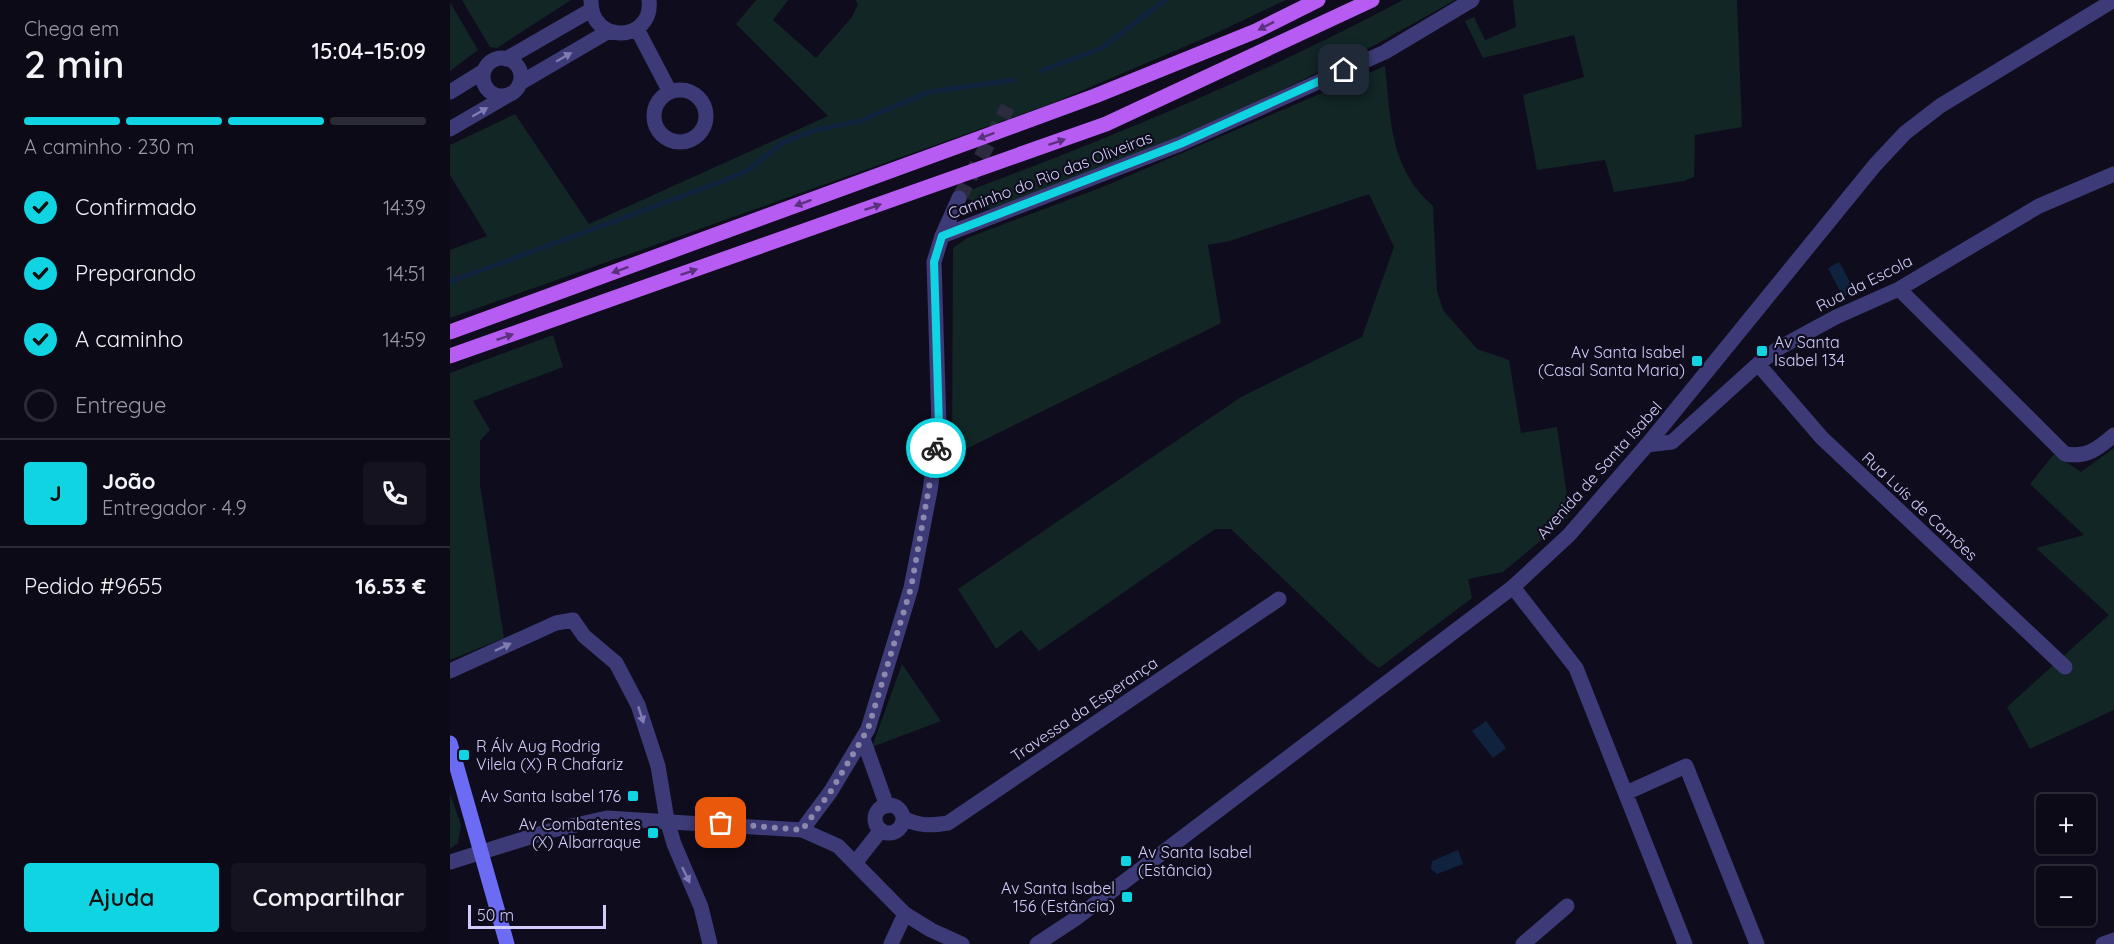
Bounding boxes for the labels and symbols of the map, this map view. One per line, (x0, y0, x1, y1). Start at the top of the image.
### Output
one-way arrow (1257, 22, 1274, 31)
pin (1318, 44, 1369, 95)
one-way arrow (556, 52, 573, 62)
one-way arrow (472, 106, 488, 117)
street label: Caminho do Rio das Oliveiras (945, 127, 1155, 223)
one-way arrow (977, 131, 995, 141)
one-way arrow (1048, 136, 1066, 146)
one-way arrow (794, 198, 812, 208)
one-way arrow (864, 201, 882, 211)
street label: Rua da Escola (1812, 250, 1916, 316)
one-way arrow (611, 265, 629, 275)
one-way arrow (680, 266, 698, 276)
one-way arrow (496, 331, 514, 341)
place label: Av Santa Isabel 134 (1774, 332, 1845, 370)
place label: Av Santa Isabel (Casal Santa Maria) (1538, 342, 1685, 380)
marker: Av Santa Isabel 134 (1755, 344, 1769, 358)
marker: Av Santa Isabel (Casal Santa Maria) (1690, 354, 1704, 368)
street label: Avenida de Santa Isabel (1532, 397, 1666, 543)
courier (906, 418, 966, 478)
street label: Rua Luís de Camões (1858, 447, 1982, 565)
one-way arrow (495, 642, 513, 652)
street label: Travessa da Esperança (1007, 652, 1161, 766)
one-way arrow (637, 706, 647, 724)
place label: R Álv Aug Rodrig Vilela (X) R Chafariz (476, 736, 623, 774)
marker: R Álv Aug Rodrig Vilela (X) R Chafariz (457, 748, 471, 762)
place label: Av Santa Isabel 176 (480, 786, 621, 806)
marker: Av Santa Isabel 176 (626, 789, 640, 803)
pin (695, 797, 746, 848)
place label: Av Combatentes (X) Albarraque (519, 814, 641, 852)
marker: Av Combatentes (X) Albarraque (646, 826, 660, 840)
place label: Av Santa Isabel (Estância) (1138, 842, 1252, 880)
marker: Av Santa Isabel (Estância) (1119, 854, 1133, 868)
one-way arrow (681, 867, 690, 884)
place label: Av Santa Isabel 156 (Estância) (1001, 878, 1115, 916)
marker: Av Santa Isabel 156 (Estância) (1120, 890, 1134, 904)
scale bar (468, 902, 606, 930)

